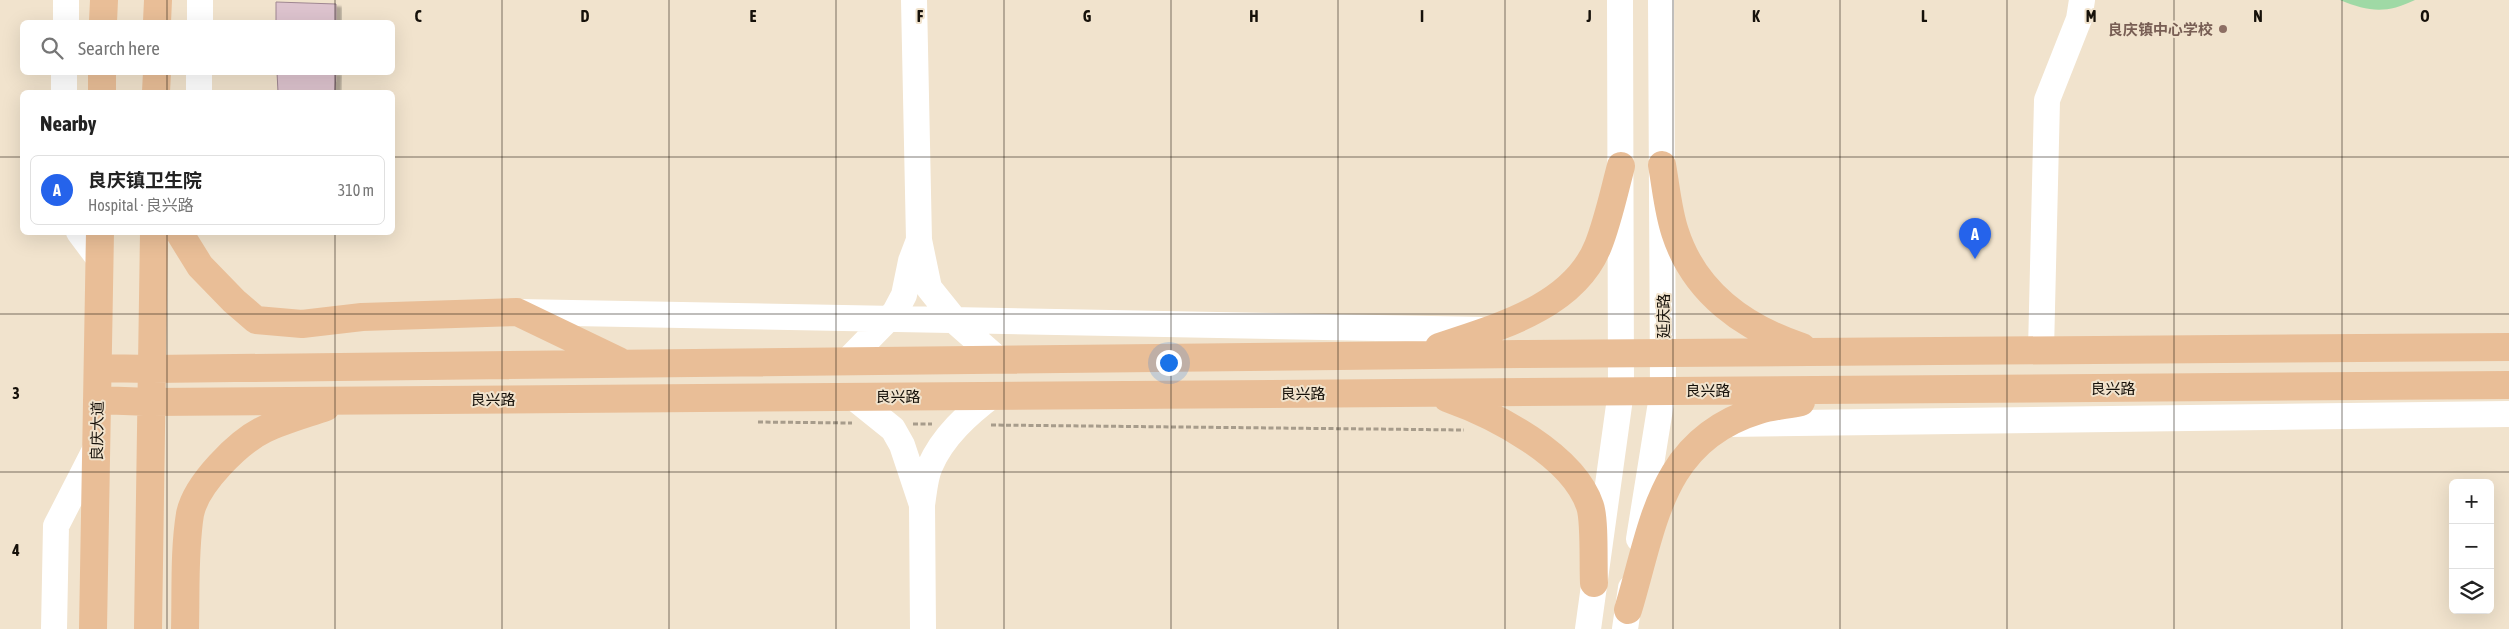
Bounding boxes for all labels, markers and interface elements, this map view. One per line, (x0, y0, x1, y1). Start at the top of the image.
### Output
text: C (414, 7, 422, 25)
text: D (581, 7, 590, 25)
text: E (750, 7, 757, 25)
text: F (917, 7, 924, 25)
text: G (1083, 7, 1092, 25)
text: H (1249, 7, 1259, 25)
text: I (1420, 7, 1424, 25)
text: J (1585, 7, 1592, 25)
text: K (1752, 7, 1760, 25)
text: L (1921, 7, 1928, 25)
text: M (2086, 7, 2096, 25)
text: N (2253, 7, 2263, 25)
text: O (2420, 7, 2430, 25)
search box (20, 20, 395, 75)
place label: 良庆镇中心学校 (2108, 21, 2213, 38)
marker: 良庆镇中心学校 (2217, 23, 2229, 35)
icon: search (38, 34, 66, 62)
text: Search here (78, 37, 160, 59)
text: Nearby (40, 111, 96, 135)
text: 良庆镇卫生院 (88, 169, 202, 191)
text: A (53, 181, 61, 199)
text: 310 m (338, 181, 374, 199)
text: Hospital · 良兴路 (88, 196, 194, 214)
pin: A (1959, 218, 1991, 259)
street label: 延庆路 (1655, 293, 1672, 339)
your location (1156, 350, 1182, 376)
street label: 良兴路 (2090, 380, 2136, 397)
street label: 良兴路 (1685, 382, 1731, 399)
text: 3 (12, 384, 20, 402)
street label: 良兴路 (1280, 385, 1326, 402)
street label: 良兴路 (875, 388, 921, 405)
street label: 良兴路 (470, 391, 516, 408)
street label: 良庆大道 (88, 401, 106, 461)
map controls (2449, 479, 2494, 614)
button: + (2449, 479, 2494, 524)
button: − (2449, 524, 2494, 569)
text: 4 (11, 541, 20, 559)
button: layers (2449, 569, 2494, 614)

